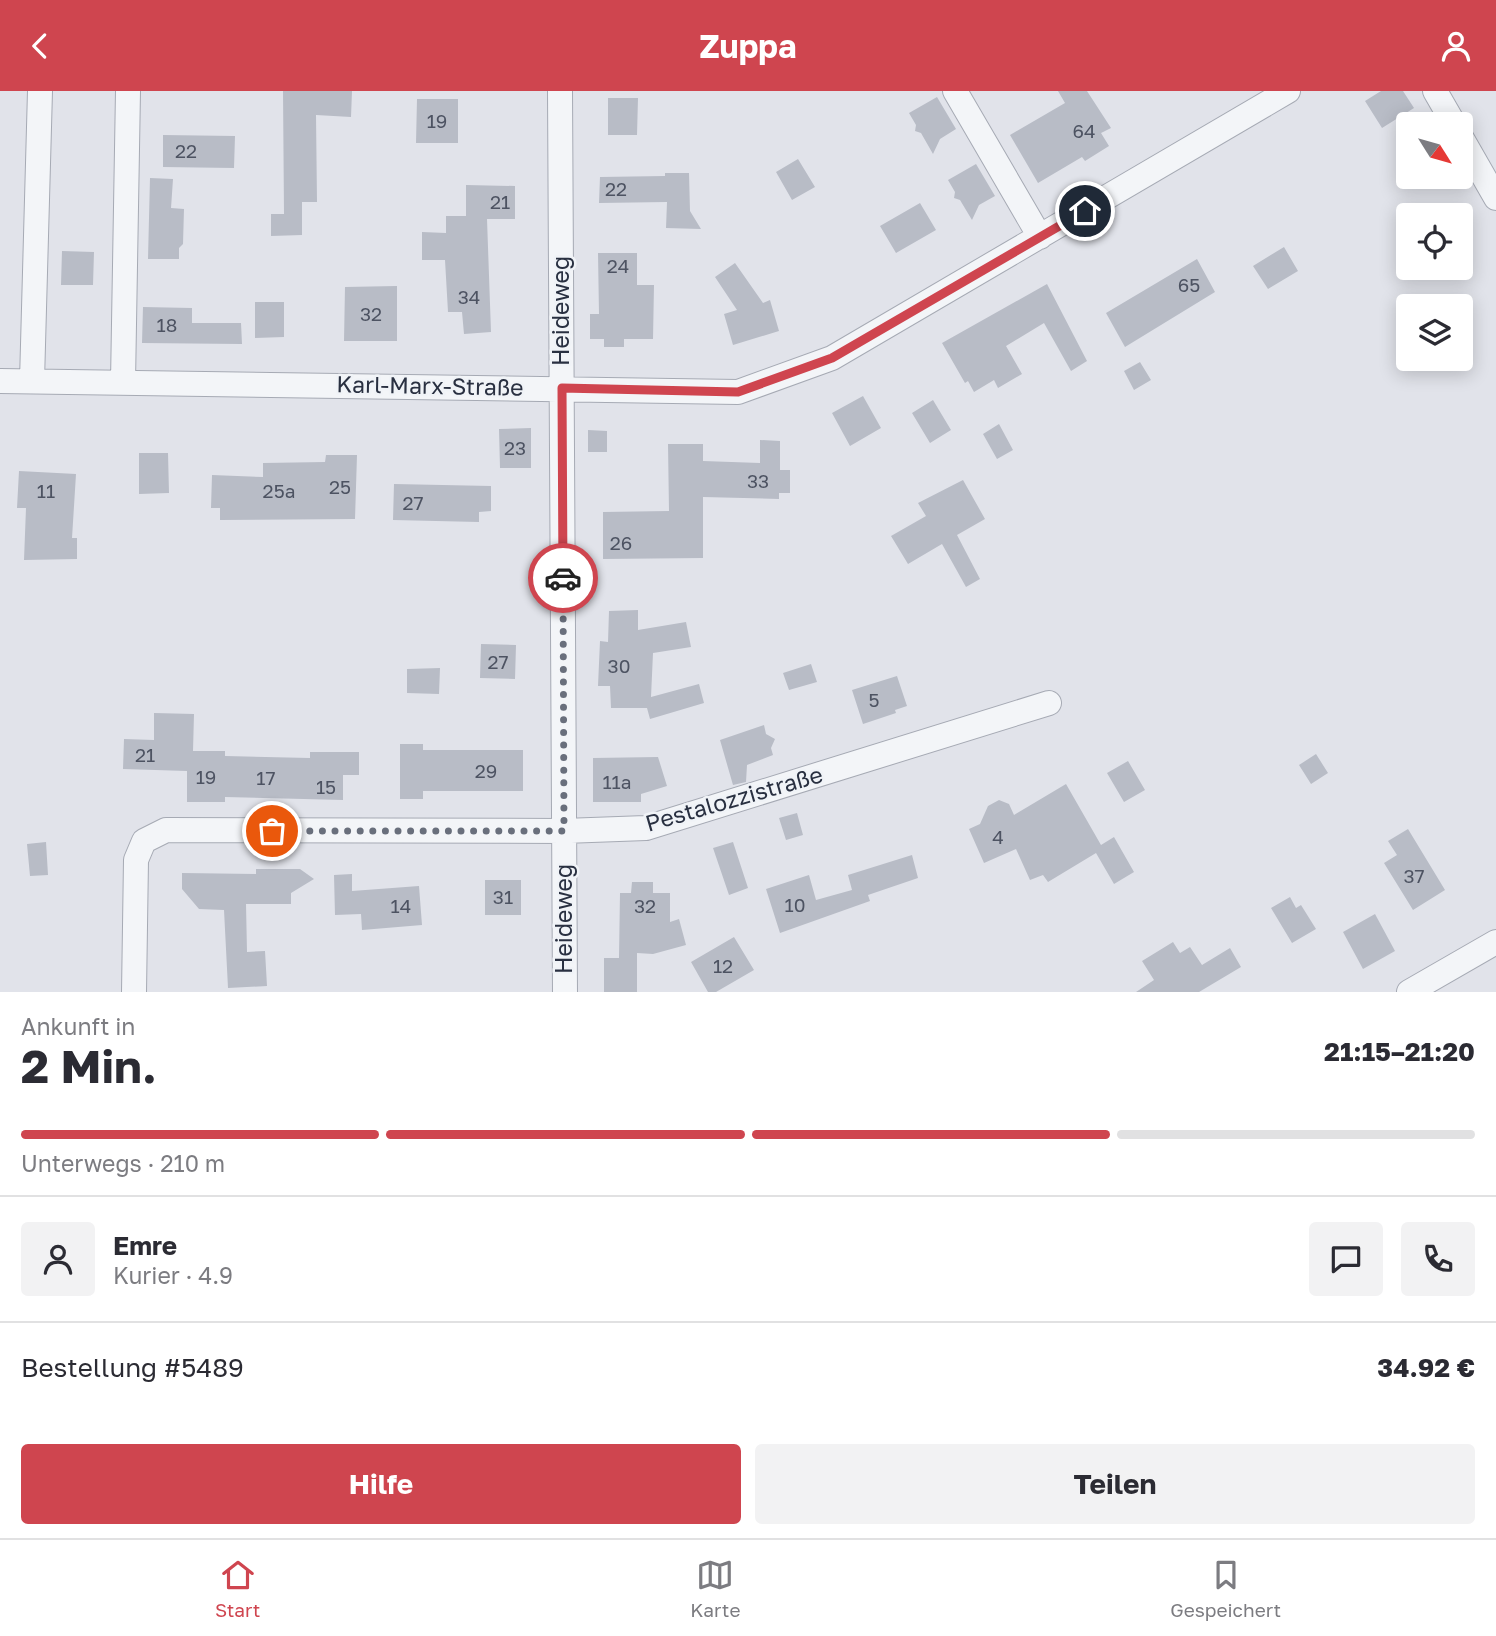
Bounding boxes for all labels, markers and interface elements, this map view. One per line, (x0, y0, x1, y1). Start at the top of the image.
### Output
icon: back (21, 27, 59, 65)
text: Zuppa (699, 27, 797, 65)
icon: person (1437, 27, 1475, 65)
house number: 19 (427, 109, 447, 132)
north arrow (1396, 112, 1474, 189)
map controls (1396, 112, 1473, 371)
house number: 64 (1072, 119, 1096, 142)
house number: 22 (175, 139, 197, 162)
house number: 22 (605, 177, 627, 200)
pin (1055, 181, 1115, 241)
house number: 21 (490, 190, 510, 213)
icon: home (1066, 192, 1104, 230)
button: locate (1396, 203, 1473, 280)
house number: 24 (607, 254, 629, 277)
street label: Heideweg (546, 256, 574, 366)
house number: 65 (1178, 273, 1200, 296)
house number: 34 (458, 285, 480, 308)
button: layers (1396, 294, 1473, 371)
house number: 32 (360, 302, 382, 325)
house number: 18 (157, 313, 177, 336)
street label: Karl-Marx-Straße (336, 369, 524, 401)
house number: 23 (504, 436, 526, 459)
house number: 33 (747, 469, 769, 492)
house number: 25 (329, 475, 351, 498)
house number: 11 (37, 479, 55, 502)
house number: 25a (263, 479, 295, 502)
house number: 27 (402, 491, 424, 514)
house number: 26 (610, 531, 632, 554)
courier (528, 543, 598, 613)
icon: car (544, 559, 582, 597)
house number: 27 (487, 650, 509, 673)
house number: 30 (608, 654, 630, 677)
house number: 5 (868, 688, 880, 711)
house number: 21 (135, 743, 155, 766)
house number: 29 (475, 759, 497, 782)
street label: Pestalozzistraße (642, 759, 826, 837)
house number: 19 (196, 765, 216, 788)
house number: 17 (256, 766, 276, 789)
house number: 11a (602, 770, 632, 793)
house number: 15 (316, 775, 336, 798)
pin (242, 801, 302, 861)
icon: bag (253, 812, 291, 850)
house number: 4 (992, 825, 1004, 848)
street label: Heideweg (549, 864, 577, 974)
house number: 37 (1403, 864, 1425, 887)
house number: 31 (493, 885, 513, 908)
house number: 10 (785, 893, 806, 916)
house number: 14 (391, 894, 411, 917)
house number: 32 (634, 894, 656, 917)
house number: 12 (713, 954, 733, 977)
text: Ankunft in (21, 1012, 136, 1040)
text: 21:15–21:20 (1324, 1036, 1475, 1067)
text: 2 Min. (21, 1038, 157, 1093)
text: Unterwegs · 210 m (21, 1149, 225, 1177)
button: person (21, 1222, 95, 1296)
button: chat (1309, 1222, 1383, 1296)
button: phone (1401, 1222, 1475, 1296)
text: Emre (113, 1230, 177, 1261)
text: Kurier · 4.9 (113, 1261, 233, 1289)
text: Bestellung #5489 (21, 1352, 244, 1383)
text: 34.92 € (1377, 1352, 1475, 1383)
button: Hilfe (21, 1444, 741, 1524)
button: Teilen (755, 1444, 1475, 1524)
tab: Start (215, 1556, 260, 1621)
tab: Karte (690, 1556, 740, 1621)
tab: Gespeichert (1170, 1556, 1281, 1621)

